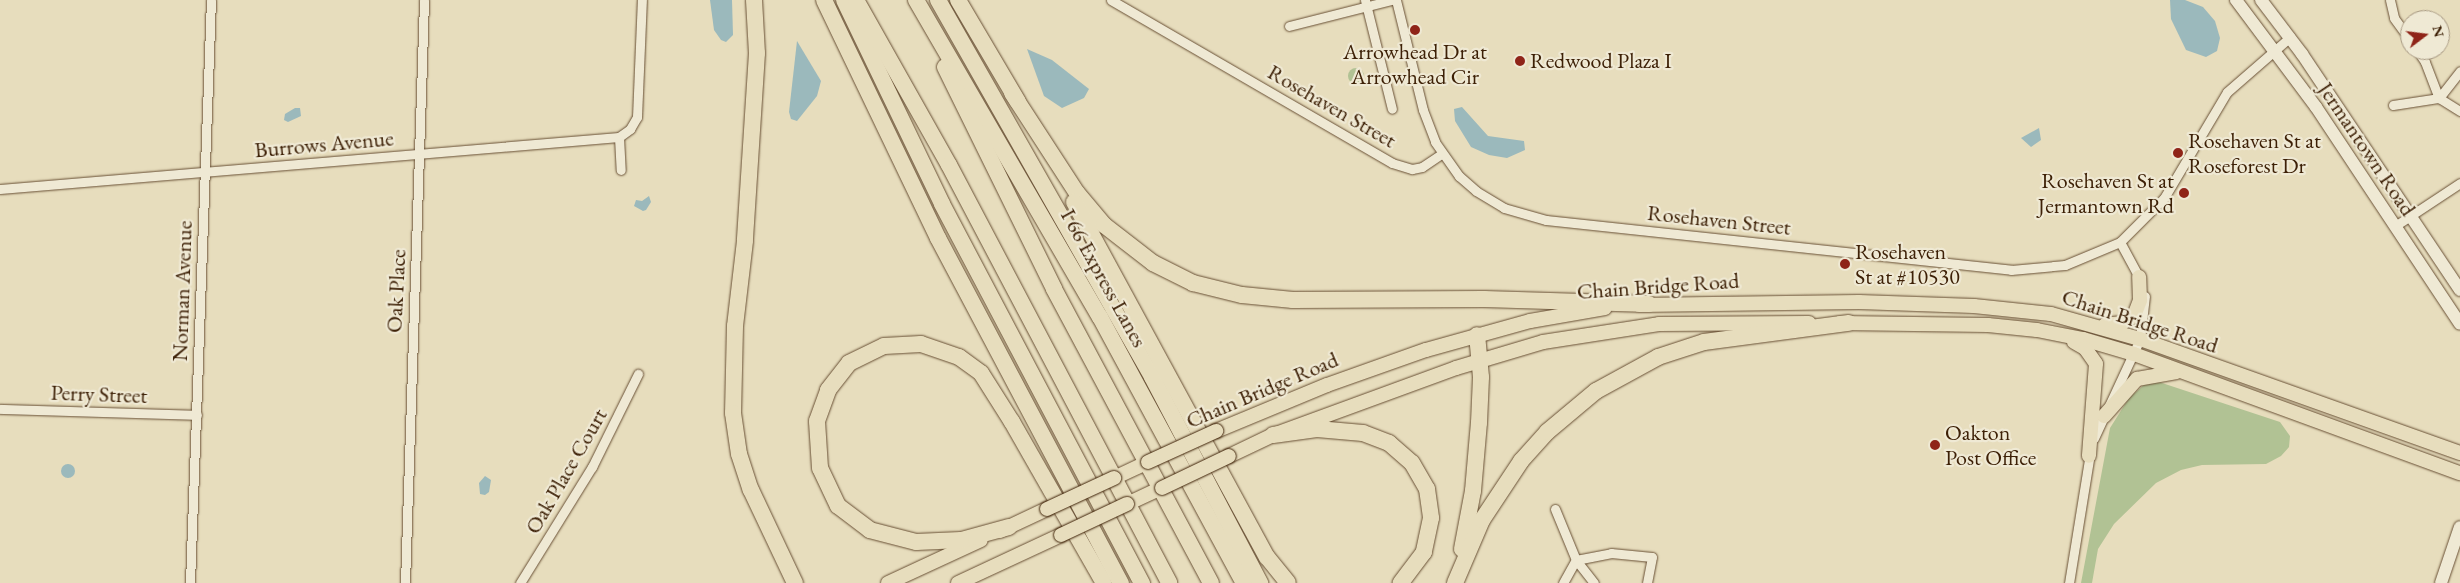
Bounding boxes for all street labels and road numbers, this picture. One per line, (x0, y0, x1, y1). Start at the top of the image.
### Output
street label: Rosehaven Street (1263, 59, 1401, 153)
street label: Jermantown Road (2313, 77, 2421, 221)
street label: Burrows Avenue (253, 125, 395, 163)
street label: Rosehaven Street (1646, 199, 1792, 241)
street label: I 66 Express Lanes (1055, 204, 1153, 352)
street label: Norman Avenue (166, 220, 198, 362)
street label: Oak Place (381, 249, 411, 333)
street label: Chain Bridge Road (1576, 267, 1740, 305)
street label: Chain Bridge Road (2059, 283, 2221, 359)
street label: Chain Bridge Road (1182, 346, 1342, 434)
street label: Perry Street (50, 379, 148, 409)
street label: Oak Place Court (519, 404, 613, 538)

